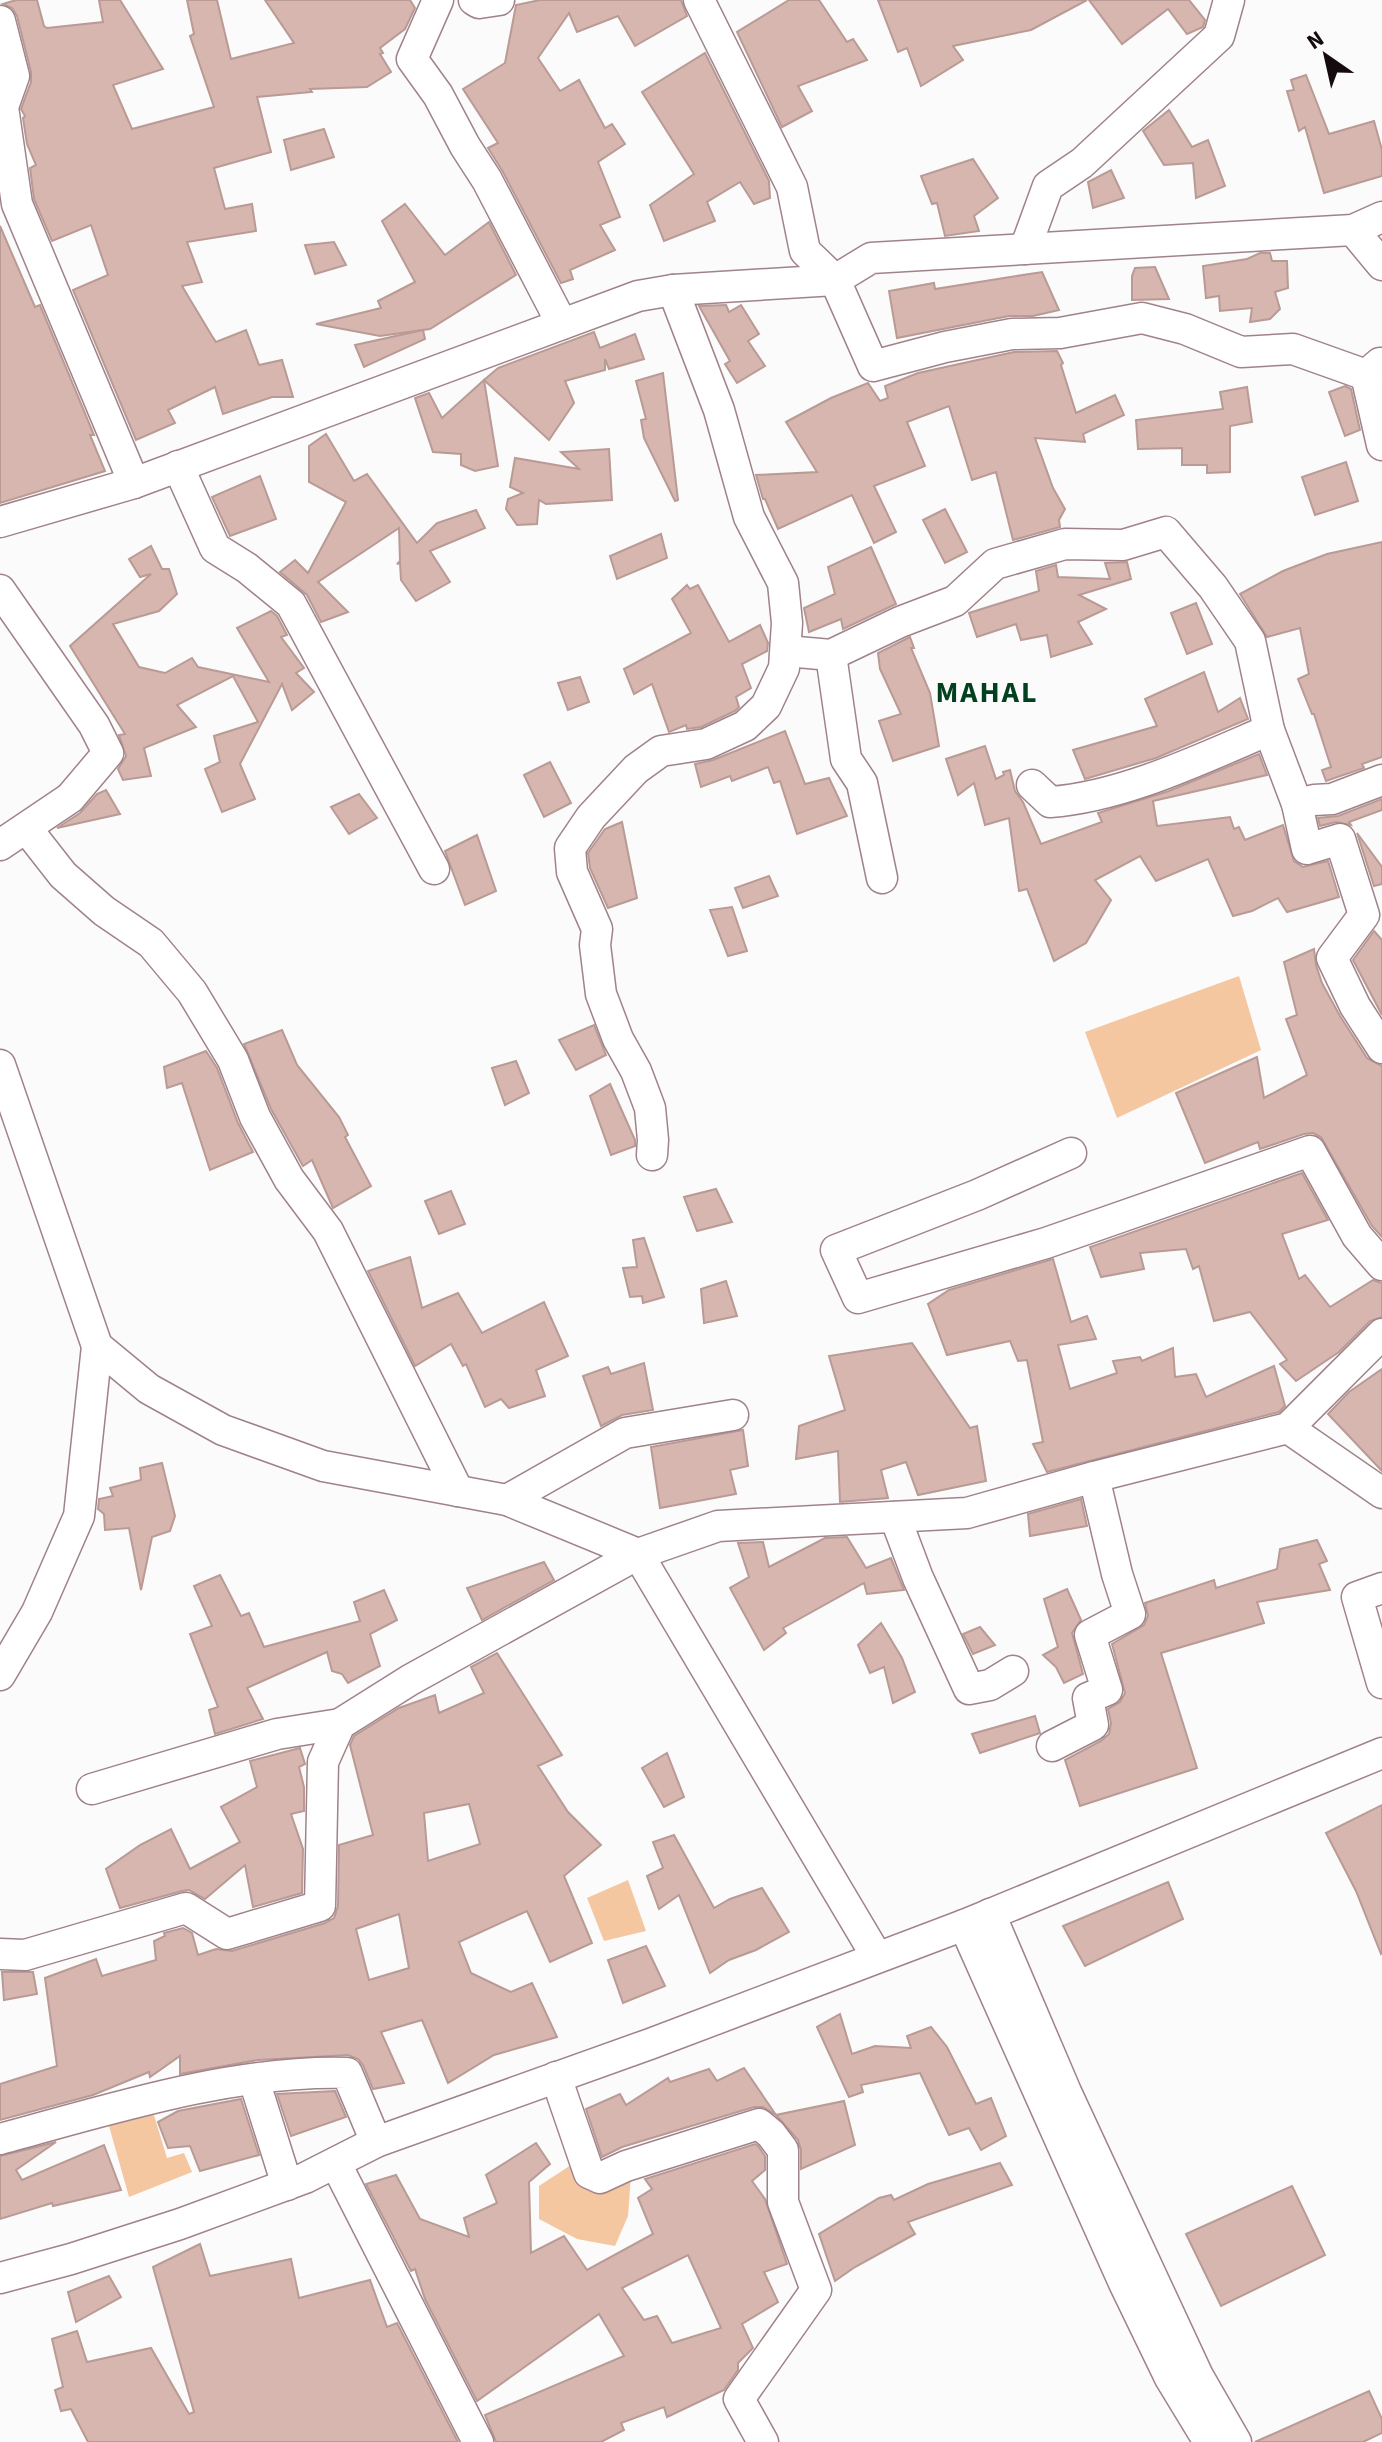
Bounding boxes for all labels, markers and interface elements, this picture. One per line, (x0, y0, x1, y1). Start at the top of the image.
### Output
north arrow (1286, 16, 1366, 96)
text: N (1300, 23, 1330, 58)
district label: MAHAL (936, 671, 1039, 714)

